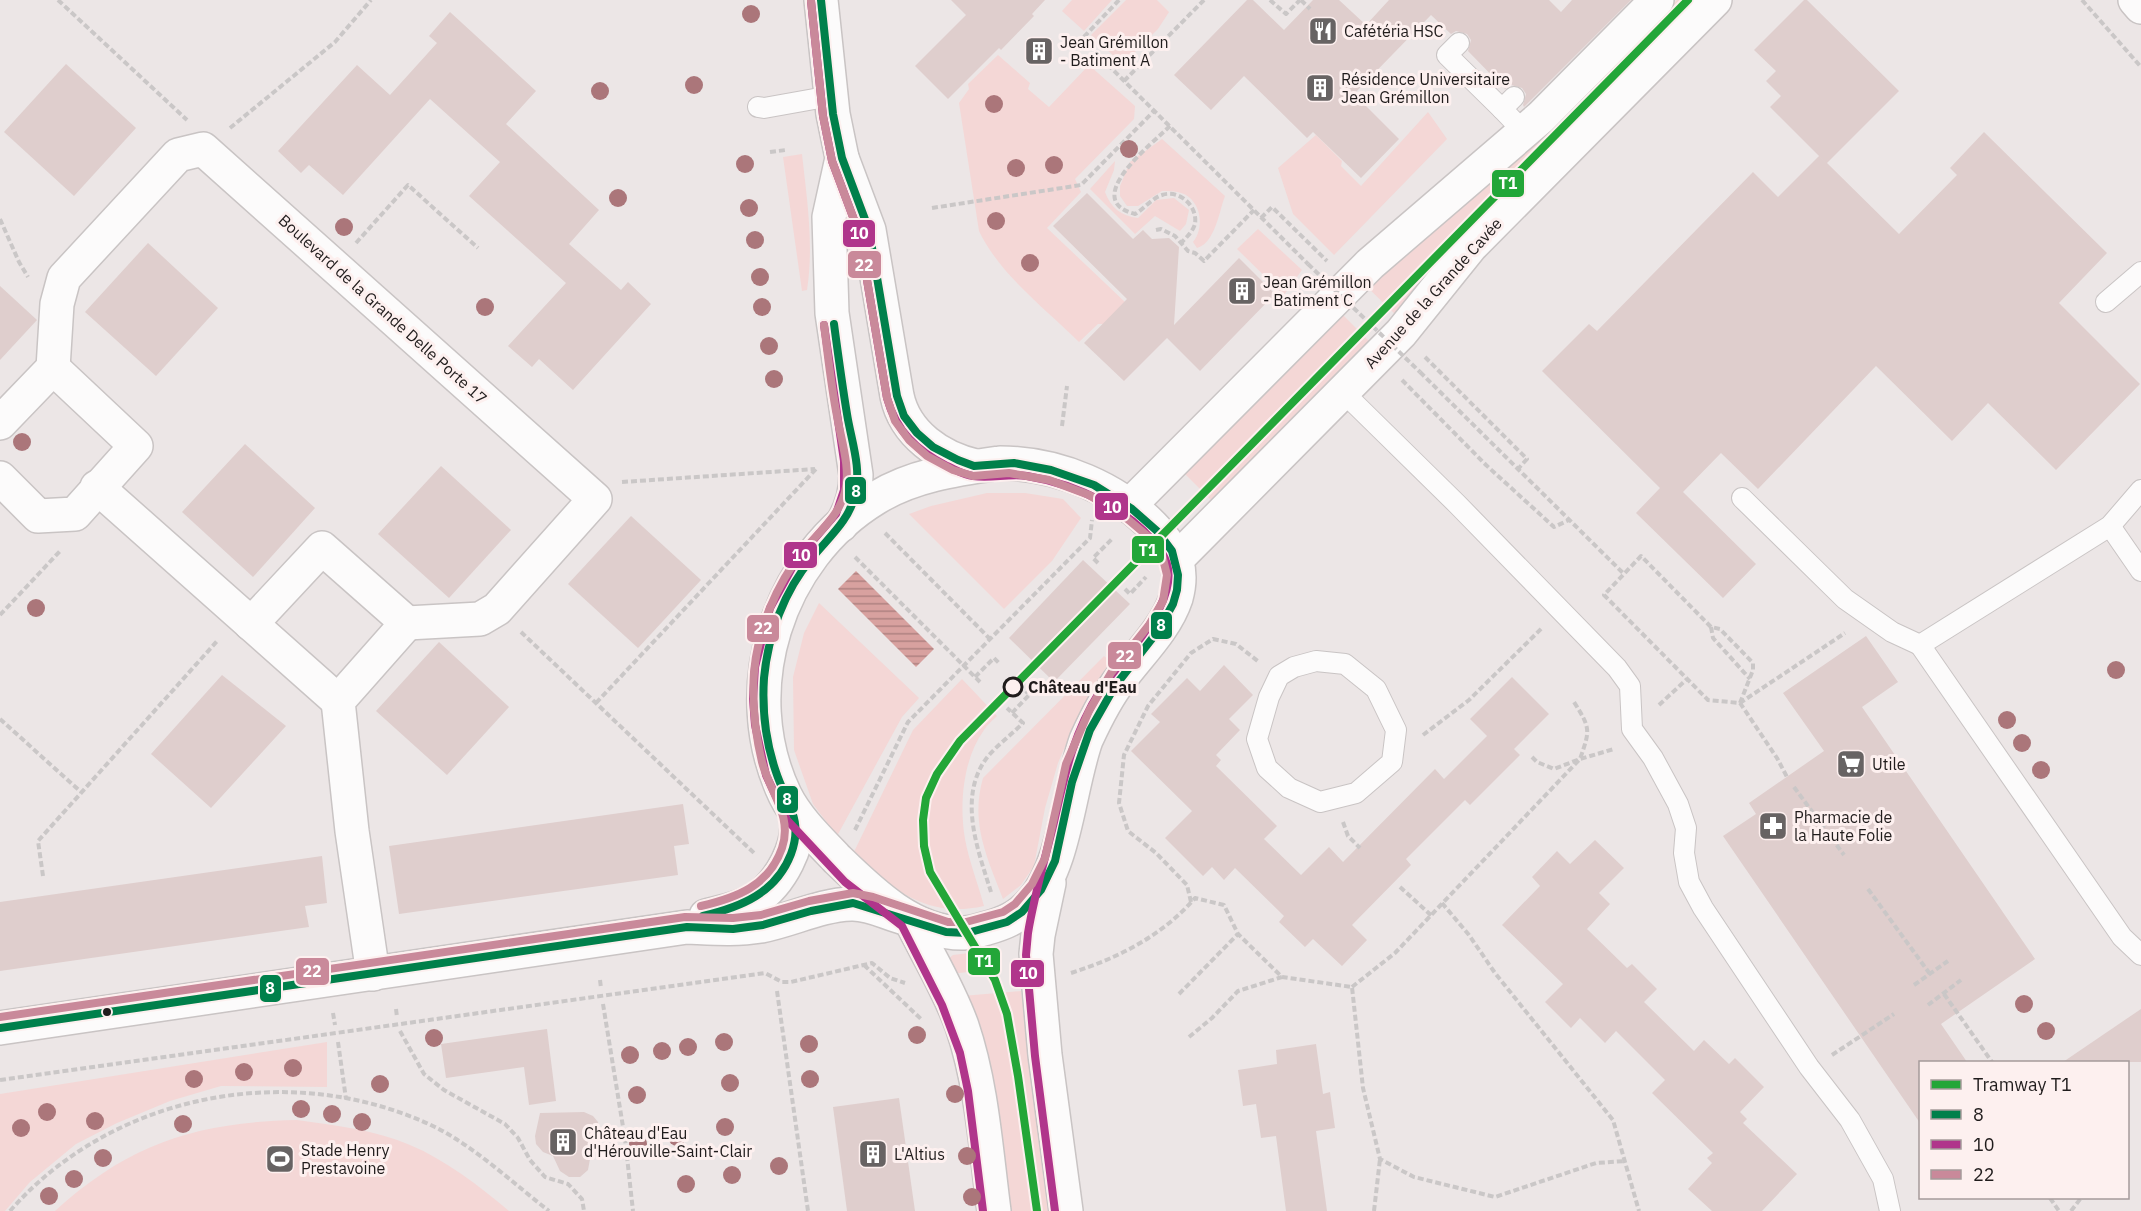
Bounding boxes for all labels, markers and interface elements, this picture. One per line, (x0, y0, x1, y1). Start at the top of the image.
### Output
restaurant icon: Cafétéria HSC (1307, 15, 1339, 47)
place label: Cafétéria HSC (1344, 21, 1444, 41)
place label: Jean Grémillon - Batiment A (1060, 32, 1169, 70)
building icon: Jean Grémillon - Batiment A (1023, 35, 1055, 67)
place label: Résidence Universitaire Jean Grémillon (1341, 69, 1510, 107)
building icon: Résidence Universitaire Jean Grémillon (1304, 72, 1336, 104)
line badge: T1 (1491, 169, 1525, 198)
text: T1 (1499, 173, 1518, 193)
street label: Boulevard de la Grande Delle Porte 17 (275, 210, 491, 408)
street label: Avenue de la Grande Cavée (1360, 213, 1506, 372)
line badge: 10 (842, 219, 876, 248)
text: 10 (849, 223, 869, 243)
line badge: 22 (847, 250, 882, 279)
text: 22 (854, 255, 874, 275)
place label: Jean Grémillon - Batiment C (1263, 272, 1372, 310)
building icon: Jean Grémillon - Batiment C (1226, 275, 1258, 307)
line badge: 8 (844, 476, 867, 505)
text: 8 (851, 481, 861, 501)
line badge: 10 (1094, 492, 1129, 521)
text: 10 (1102, 497, 1122, 517)
line badge: T1 (1131, 535, 1165, 564)
text: T1 (1139, 540, 1158, 560)
line badge: 10 (783, 541, 818, 569)
text: 10 (791, 545, 811, 565)
line badge: 8 (1150, 611, 1173, 640)
line badge: 22 (746, 614, 780, 643)
text: 8 (1156, 615, 1166, 635)
text: 22 (753, 618, 773, 638)
line badge: 22 (1107, 641, 1142, 670)
text: 22 (1115, 646, 1135, 666)
marker: Château d'Eau (1003, 677, 1023, 697)
place label: Château d'Eau (1028, 677, 1137, 697)
supermarket icon: Utile (1835, 748, 1867, 780)
place label: Utile (1872, 754, 1906, 774)
line badge: 8 (776, 785, 799, 814)
text: 8 (782, 789, 792, 809)
place label: Pharmacie de la Haute Folie (1794, 807, 1893, 845)
pharmacy icon: Pharmacie de la Haute Folie (1757, 810, 1789, 842)
line badge: T1 (967, 947, 1001, 976)
text: T1 (975, 951, 994, 971)
line badge: 22 (295, 957, 330, 986)
line badge: 10 (1010, 959, 1045, 988)
text: 22 (302, 961, 322, 981)
text: 10 (1018, 963, 1038, 983)
line badge: 8 (259, 974, 282, 1003)
text: 8 (265, 978, 275, 998)
unlabelled marker (101, 1006, 113, 1018)
legend (1919, 1061, 2129, 1199)
text: Tramway T1 (1973, 1073, 2072, 1096)
text: 8 (1973, 1103, 1984, 1126)
place label: Château d'Eau d'Hérouville-Saint-Clair (584, 1123, 752, 1161)
building icon: Château d'Eau d'Hérouville-Saint-Clair (547, 1126, 579, 1158)
text: 10 (1973, 1133, 1995, 1156)
building icon: L'Altius (857, 1138, 889, 1170)
place label: Stade Henry Prestavoine (301, 1140, 390, 1178)
sports icon: Stade Henry Prestavoine (264, 1143, 296, 1175)
place label: L'Altius (894, 1144, 945, 1164)
text: 22 (1973, 1163, 1995, 1186)

